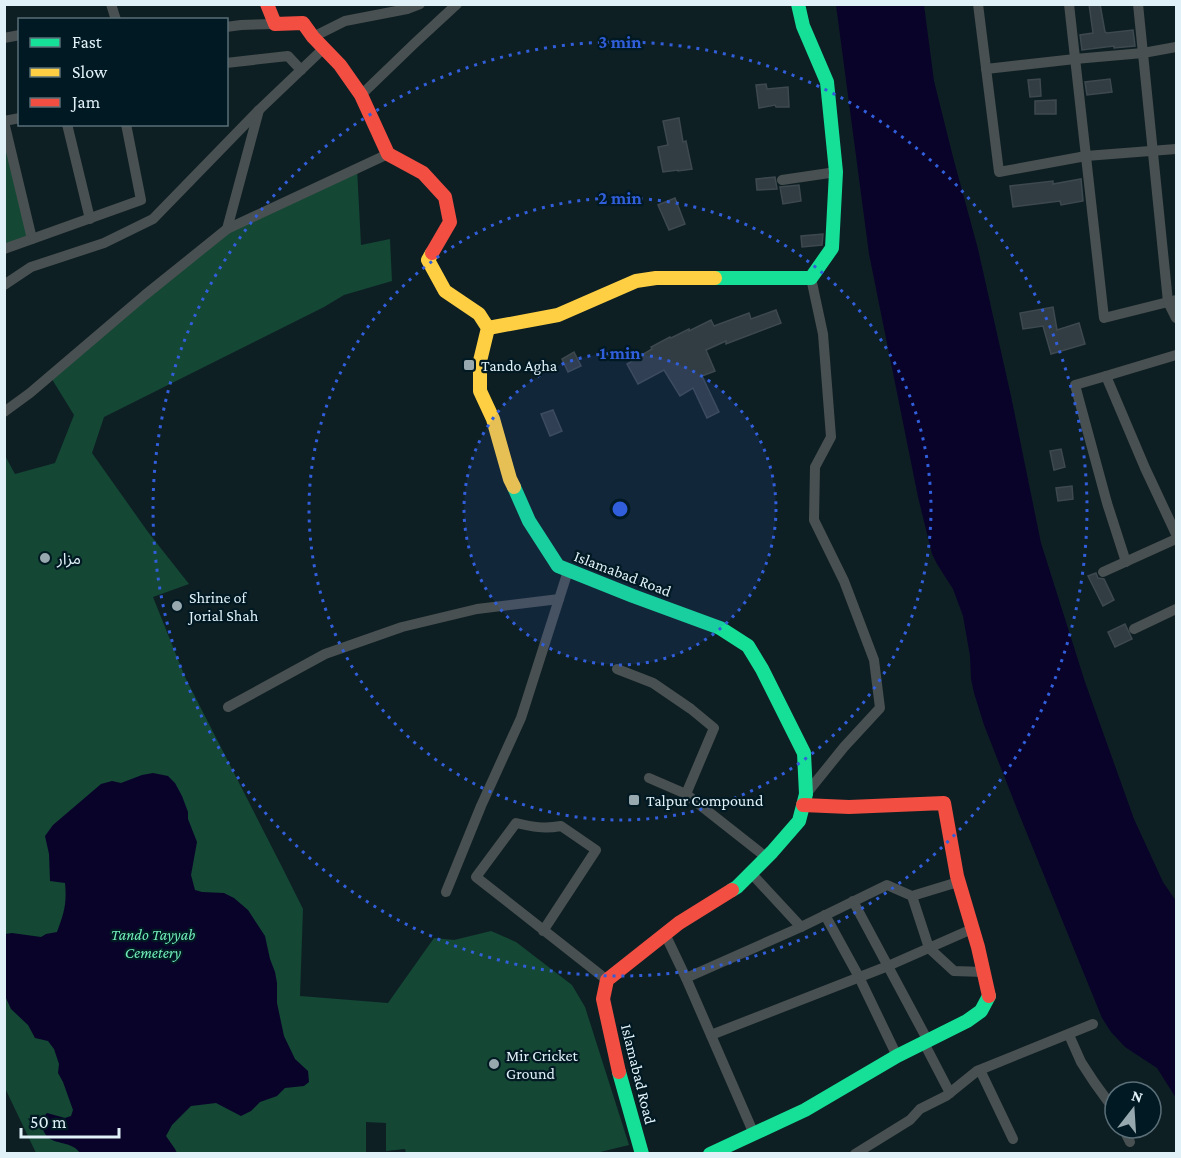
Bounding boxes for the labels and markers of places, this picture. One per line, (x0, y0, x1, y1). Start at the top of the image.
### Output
place label: Tando Agha (481, 357, 558, 375)
marker: Tando Agha (462, 358, 476, 372)
centre of rings (610, 499, 630, 519)
place label: مزار (56, 550, 81, 568)
marker: مزار (38, 551, 52, 565)
place label: Shrine of Jorial Shah (187, 589, 259, 625)
marker: Shrine of Jorial Shah (170, 599, 184, 613)
place label: Talpur Compound (646, 792, 764, 810)
marker: Talpur Compound (627, 793, 641, 807)
place label: Mir Cricket Ground (506, 1047, 579, 1082)
marker: Mir Cricket Ground (487, 1057, 501, 1071)

